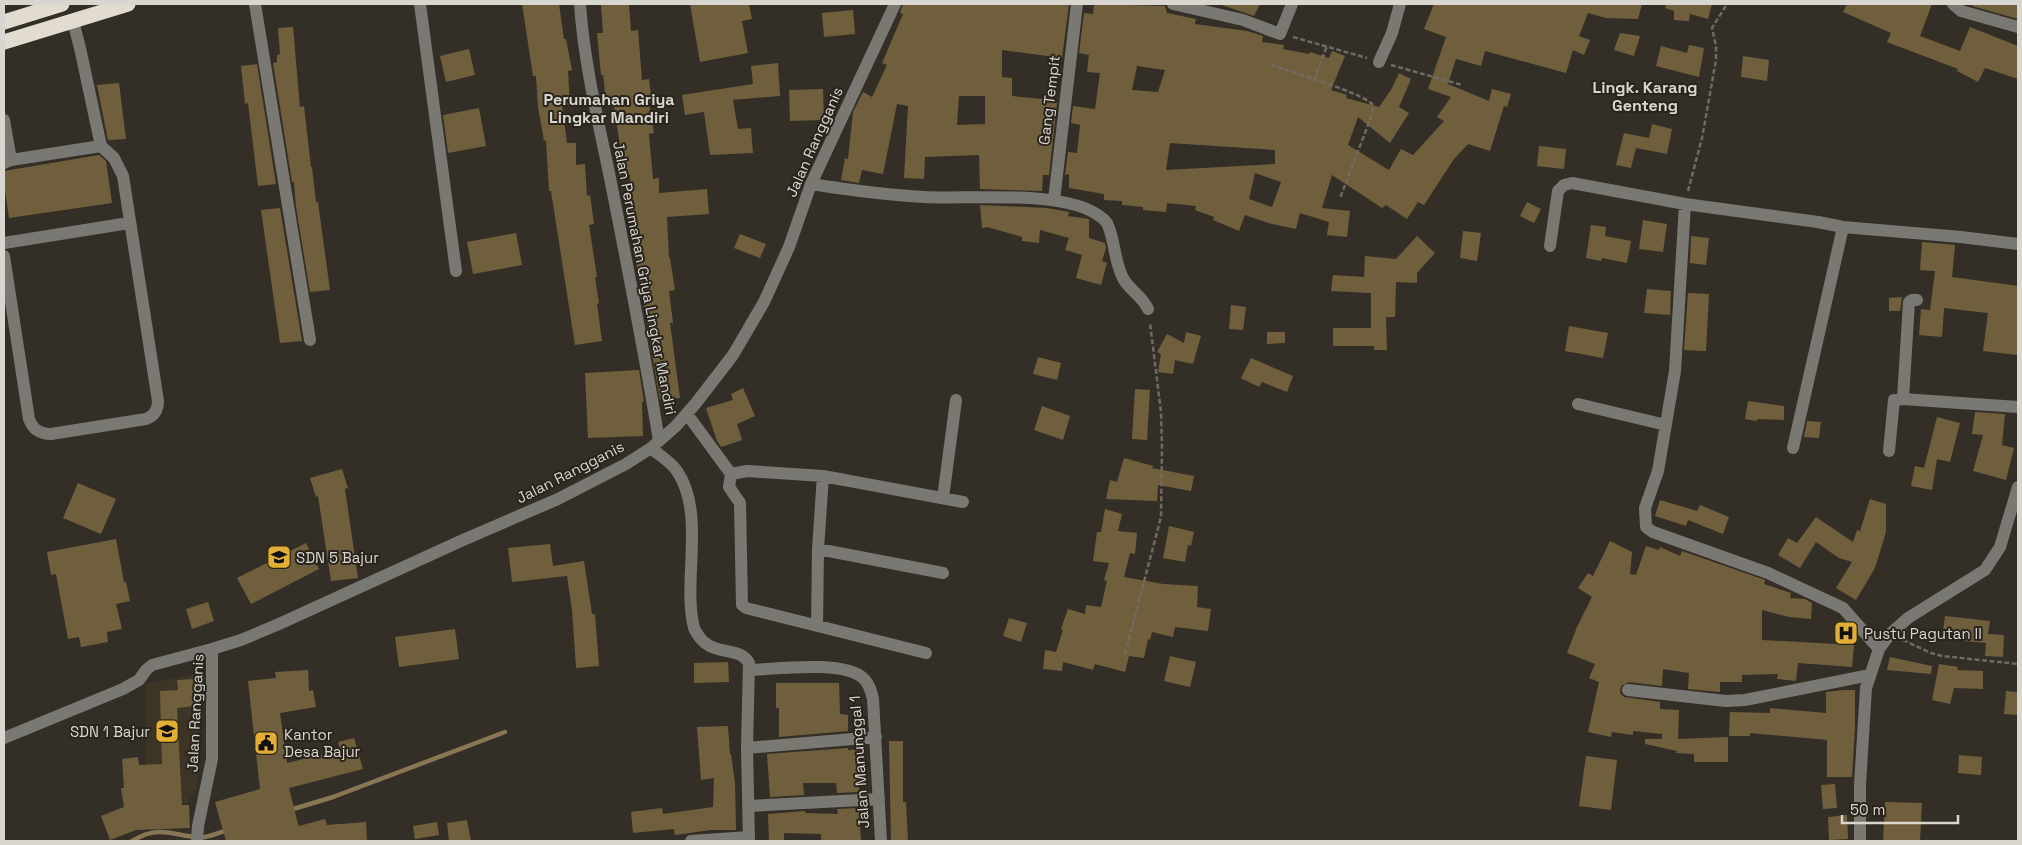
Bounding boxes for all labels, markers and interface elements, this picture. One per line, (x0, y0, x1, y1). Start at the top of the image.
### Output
street label: Gang Tempit (1034, 54, 1064, 146)
district label: Lingk. Karang Genteng (1592, 77, 1698, 116)
street label: Jalan Rangganis (781, 84, 847, 200)
district label: Perumahan Griya Lingkar Mandiri (543, 89, 675, 128)
street label: Jalan Perumahan Griya Lingkar Mandiri (609, 140, 681, 416)
street label: Jalan Rangganis (513, 437, 627, 507)
school or university icon: SDN 5 Bajur (266, 544, 292, 570)
place label: SDN 5 Bajur (296, 548, 379, 567)
hospital icon: Pustu Pagutan II (1833, 620, 1859, 646)
place label: Pustu Pagutan II (1864, 624, 1982, 643)
street label: Jalan Rangganis (182, 653, 208, 773)
street label: Jalan Manunggal 1 (845, 695, 873, 829)
school or university icon: SDN 1 Bajur (154, 718, 180, 744)
place label: SDN 1 Bajur (70, 722, 150, 741)
place label: Kantor Desa Bajur (284, 725, 361, 761)
public building icon: Kantor Desa Bajur (253, 730, 279, 756)
scale bar (1842, 792, 1958, 824)
text: 50 m (1850, 800, 1885, 819)

